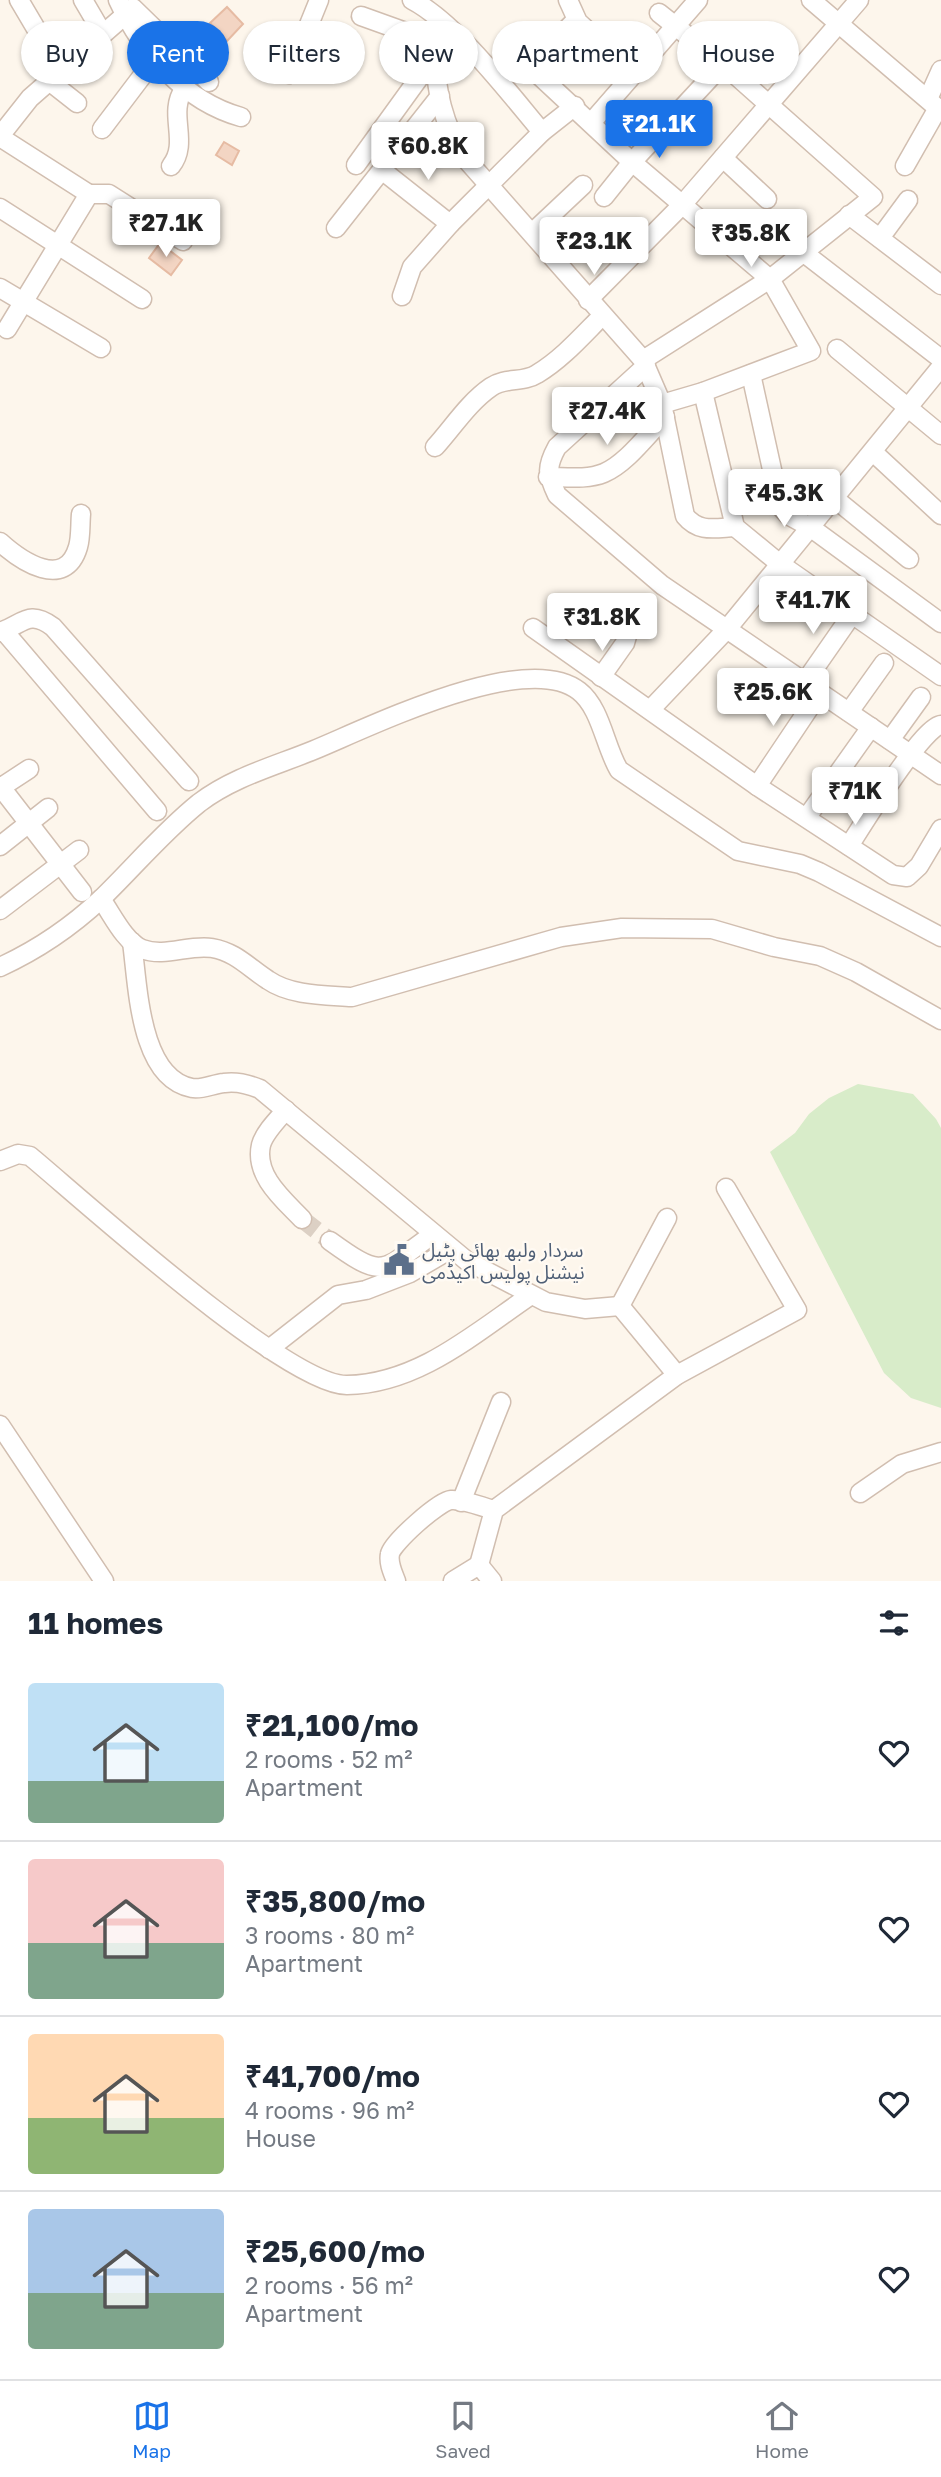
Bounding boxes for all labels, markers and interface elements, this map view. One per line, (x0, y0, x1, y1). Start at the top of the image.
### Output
chip: Buy (21, 21, 113, 84)
chip: Rent (127, 21, 229, 84)
chip: Filters (243, 21, 365, 84)
chip: New (379, 21, 478, 84)
chip: Apartment (492, 21, 663, 84)
chip: House (677, 21, 799, 84)
pin: ₹21.1K (602, 100, 716, 160)
text: ₹21.1K (622, 109, 696, 137)
pin: ₹60.8K (371, 122, 485, 182)
text: ₹60.8K (387, 131, 469, 159)
pin: ₹27.1K (109, 200, 223, 259)
text: ₹27.1K (128, 208, 204, 236)
pin: ₹35.8K (694, 210, 808, 269)
pin: ₹23.1K (537, 218, 651, 277)
text: ₹35.8K (711, 218, 791, 246)
text: ₹23.1K (555, 226, 633, 254)
pin: ₹27.4K (550, 388, 664, 447)
text: ₹27.4K (568, 396, 646, 424)
pin: ₹45.3K (727, 470, 841, 529)
text: ₹45.3K (744, 478, 824, 506)
pin: ₹41.7K (756, 576, 870, 636)
text: ₹41.7K (775, 585, 851, 613)
pin: ₹31.8K (545, 594, 659, 653)
text: ₹31.8K (563, 602, 641, 630)
pin: ₹25.6K (716, 668, 830, 728)
text: ₹25.6K (733, 677, 813, 705)
pin: ₹71K (814, 768, 896, 827)
text: ₹71K (828, 776, 882, 804)
place label: سردار ولبھ بھائی پٹیل نیشنل پولیس اکیڈمی (422, 1238, 585, 1285)
public building icon: سردار ولبھ بھائی پٹیل نیشنل پولیس اکیڈمی (382, 1243, 416, 1277)
icon: filters (875, 1604, 913, 1642)
text: 11 homes (28, 1605, 163, 1641)
text: ₹21,100/mo (245, 1707, 419, 1743)
icon: home (84, 1711, 168, 1795)
icon: heart (875, 1734, 913, 1772)
text: 2 rooms · 52 m² (245, 1745, 412, 1773)
text: Apartment (245, 1773, 363, 1801)
text: ₹35,800/mo (245, 1883, 425, 1919)
icon: home (84, 1887, 168, 1971)
icon: heart (875, 1910, 913, 1948)
text: 3 rooms · 80 m² (245, 1921, 414, 1949)
text: Apartment (245, 1949, 363, 1977)
text: ₹41,700/mo (245, 2058, 420, 2094)
icon: home (84, 2062, 168, 2146)
icon: heart (875, 2085, 913, 2123)
text: 4 rooms · 96 m² (245, 2096, 414, 2124)
text: House (245, 2124, 316, 2152)
text: ₹25,600/mo (245, 2233, 425, 2269)
icon: home (84, 2237, 168, 2321)
icon: heart (875, 2260, 913, 2298)
text: 2 rooms · 56 m² (245, 2271, 413, 2299)
text: Apartment (245, 2299, 363, 2327)
tab: Map (132, 2397, 171, 2462)
tab: Saved (435, 2397, 491, 2462)
tab: Home (755, 2397, 809, 2462)

